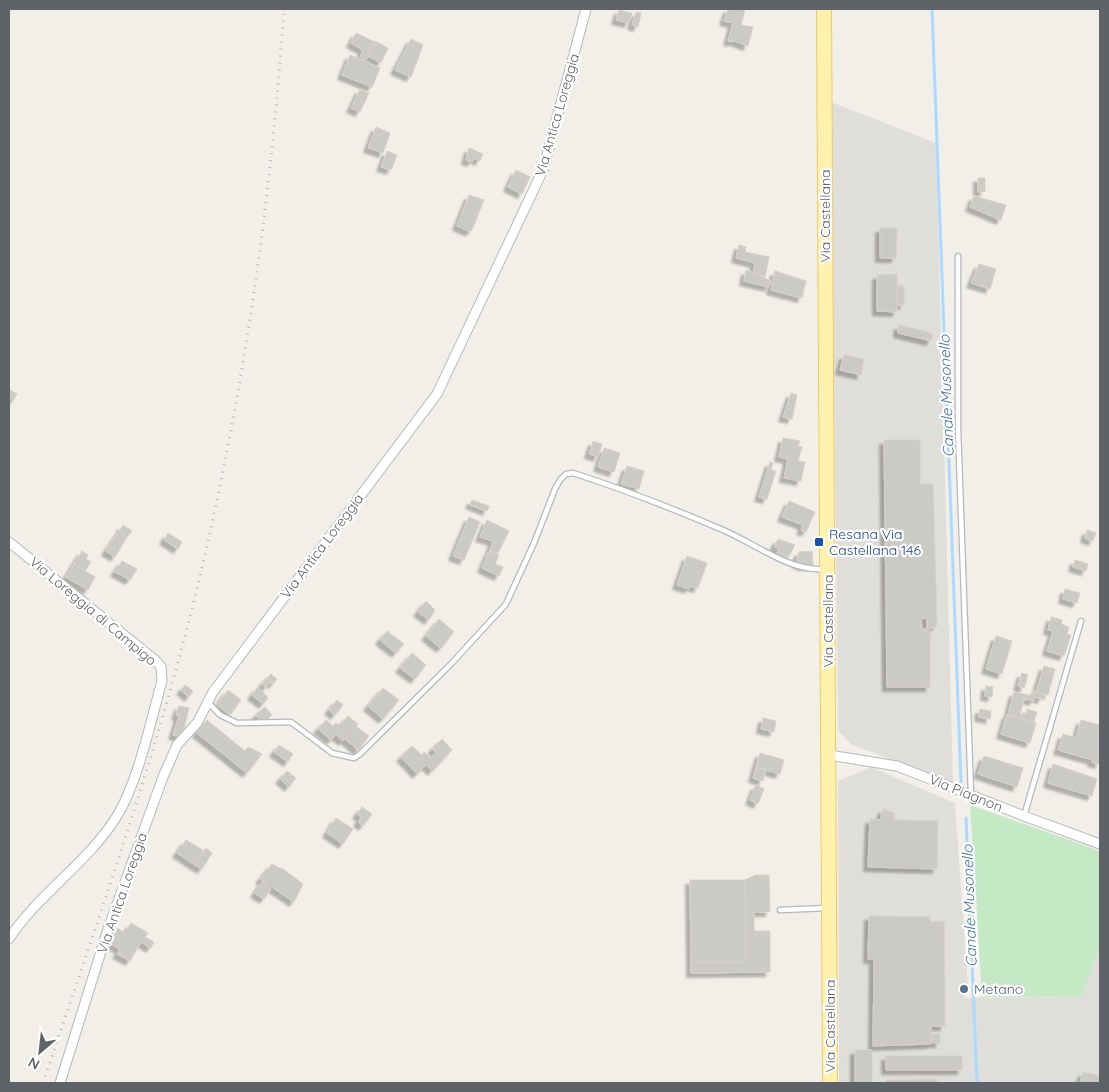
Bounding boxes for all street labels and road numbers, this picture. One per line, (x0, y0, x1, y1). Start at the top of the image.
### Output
street label: Via Antica Loreggia (531, 52, 583, 178)
street label: Via Castellana (816, 170, 834, 262)
street label: Via Antica Loreggia (277, 490, 367, 602)
street label: Via Loreggia di Campigo (26, 553, 160, 669)
street label: Via Castellana (819, 575, 837, 667)
street label: Via Piagnon (927, 770, 1005, 816)
street label: Via Antica Loreggia (93, 830, 151, 956)
street label: Via Castellana (821, 980, 839, 1072)

